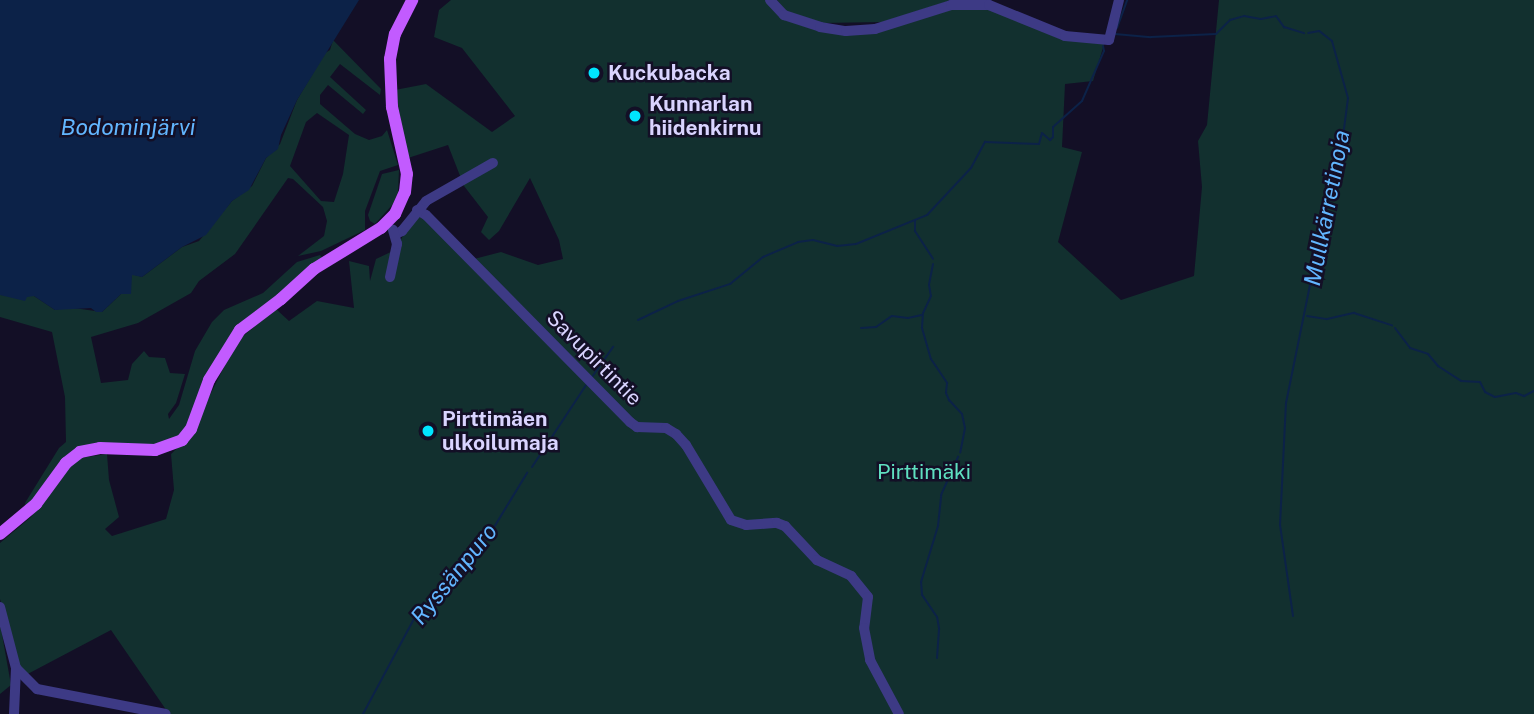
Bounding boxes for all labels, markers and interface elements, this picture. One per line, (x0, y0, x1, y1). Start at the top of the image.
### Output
place label: Kuckubacka (608, 60, 731, 86)
marker: Kuckubacka (586, 65, 602, 81)
place label: Kunnarlan hiidenkirnu (649, 91, 762, 141)
marker: Kunnarlan hiidenkirnu (627, 108, 643, 124)
water label: Bodominjärvi (60, 113, 196, 141)
water label: Mullkärretinoja (1298, 128, 1356, 288)
street label: Savupirtintie (541, 305, 647, 411)
place label: Pirttimäen ulkoilumaja (442, 406, 559, 456)
marker: Pirttimäen ulkoilumaja (420, 423, 436, 439)
park label: Pirttimäki (877, 459, 971, 485)
water label: Ryssänpuro (405, 518, 503, 630)

